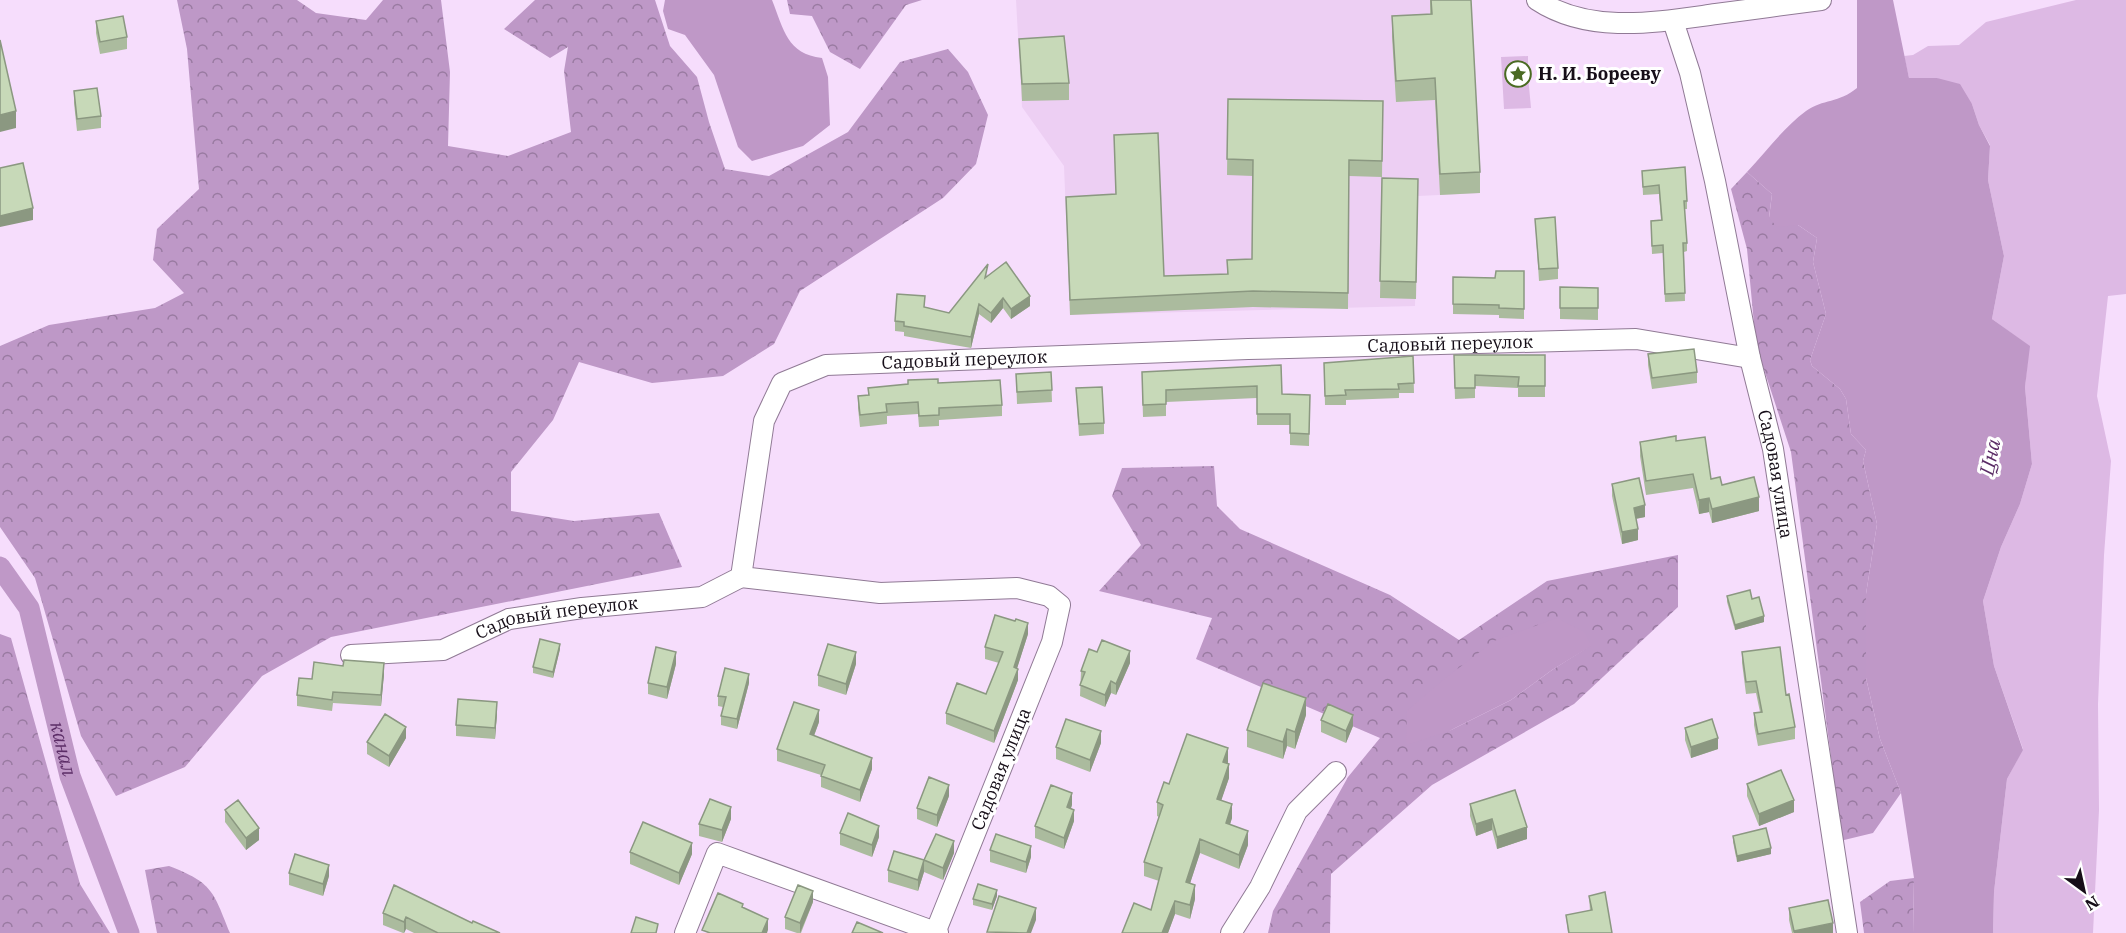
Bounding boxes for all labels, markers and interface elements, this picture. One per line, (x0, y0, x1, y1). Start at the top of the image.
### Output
place icon: Н. И. Борееву (1503, 59, 1533, 89)
place label: Н. И. Борееву (1538, 62, 1662, 85)
street label: Садовый переулок (1367, 330, 1534, 357)
street label: Садовый переулок (881, 345, 1048, 374)
street label: Садовая улица (1753, 407, 1799, 540)
water label: Цна (1972, 436, 2007, 478)
street label: Садовый переулок (471, 591, 639, 644)
street label: Садовая улица (965, 704, 1036, 834)
water label: канал (44, 718, 84, 779)
north arrow (2054, 861, 2114, 921)
text: N (2081, 892, 2103, 915)

